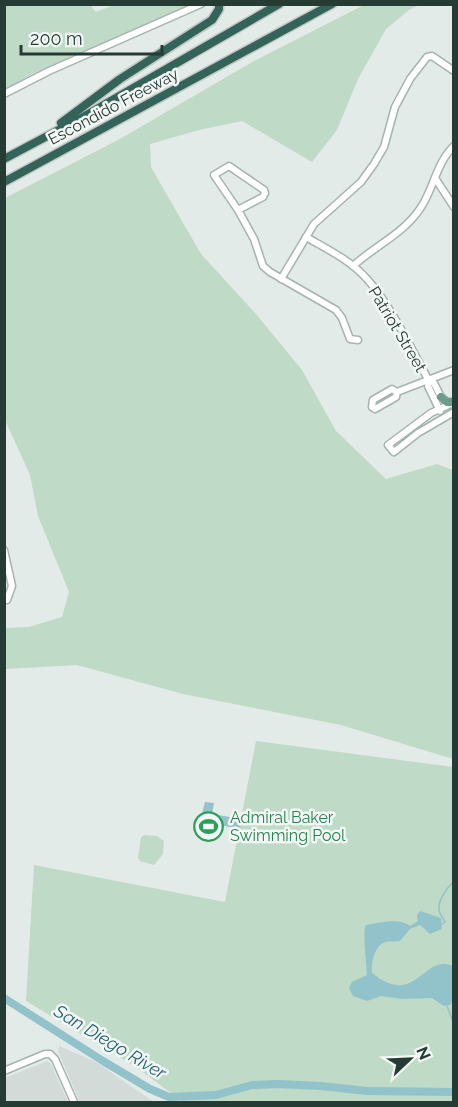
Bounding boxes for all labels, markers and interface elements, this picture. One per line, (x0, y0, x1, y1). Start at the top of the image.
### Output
scale bar (21, 18, 162, 56)
text: 200 m (30, 28, 83, 49)
street label: Escondido Freeway (45, 64, 182, 149)
street label: Patriot Street (365, 283, 431, 376)
place label: Admiral Baker Swimming Pool (230, 808, 346, 845)
sports icon: Admiral Baker Swimming Pool (193, 810, 225, 842)
water label: San Diego River (50, 999, 171, 1084)
north arrow (380, 1029, 440, 1089)
text: N (412, 1044, 434, 1063)

